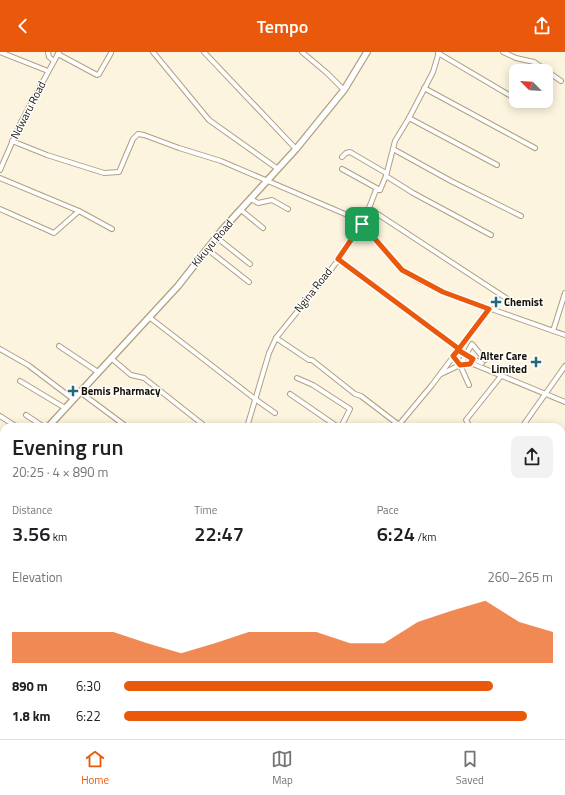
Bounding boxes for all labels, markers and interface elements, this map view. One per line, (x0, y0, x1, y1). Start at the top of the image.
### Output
text: Tempo (257, 13, 308, 40)
icon: back (12, 15, 34, 37)
icon: share (531, 15, 553, 37)
north arrow (509, 64, 553, 108)
map controls (509, 64, 553, 108)
street label: Ndwaru Road (7, 78, 49, 142)
pin (345, 207, 379, 241)
icon: arrive (351, 213, 373, 235)
street label: Kikuyu Road (187, 216, 237, 270)
street label: Ngina Road (290, 264, 336, 316)
place label: Chemist (504, 294, 543, 310)
marker: Chemist (491, 297, 501, 307)
place label: Alter Care Limited (480, 348, 527, 377)
marker: Alter Care Limited (530, 356, 542, 368)
place label: Bemis Pharmacy (81, 383, 161, 399)
marker: Bemis Pharmacy (68, 386, 78, 396)
text: Evening run (12, 430, 123, 464)
button: share (511, 436, 553, 478)
text: 20:25 · 4 × 890 m (12, 462, 108, 482)
text: Distance (12, 502, 52, 518)
text: Time (194, 502, 217, 518)
text: Pace (377, 502, 399, 518)
text: 3.56 (12, 518, 50, 549)
text: 22:47 (194, 518, 244, 549)
text: 6:24 (377, 518, 415, 549)
text: km (50, 529, 67, 545)
text: /km (415, 529, 436, 545)
text: Elevation (12, 567, 63, 587)
text: 260–265 m (487, 567, 553, 587)
text: 890 m (12, 676, 48, 696)
text: 6:30 (76, 676, 101, 696)
text: 1.8 km (12, 706, 50, 726)
text: 6:22 (76, 706, 101, 726)
tab: Home (81, 748, 109, 788)
tab: Map (271, 748, 293, 788)
tab: Saved (456, 748, 484, 788)

